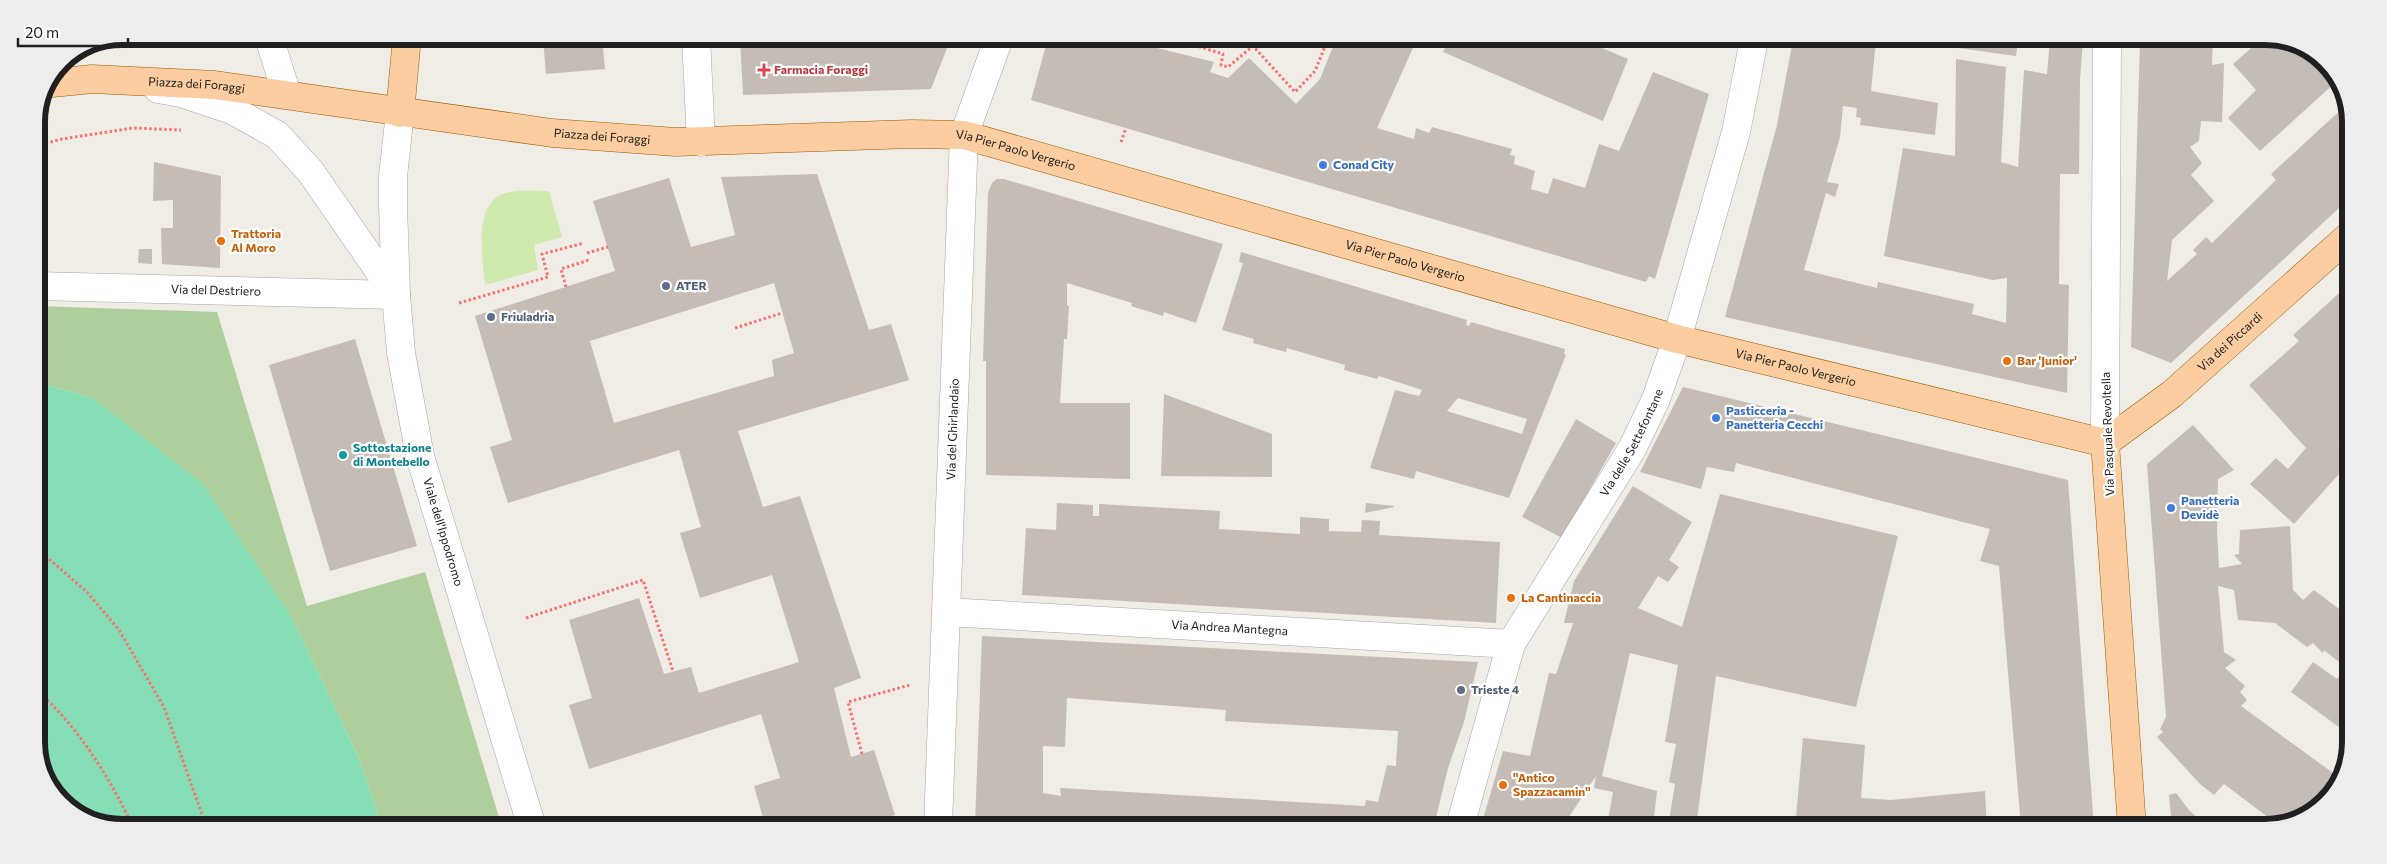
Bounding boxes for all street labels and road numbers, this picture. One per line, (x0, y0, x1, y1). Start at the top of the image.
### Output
street label: Piazza dei Foraggi (148, 74, 246, 95)
street label: Piazza dei Foraggi (553, 125, 651, 146)
street label: Via Pier Paolo Vergerio (956, 127, 1077, 173)
street label: Via Pier Paolo Vergerio (1344, 236, 1467, 284)
street label: Via del Destriero (171, 281, 261, 298)
street label: Via dei Piccardi (2194, 309, 2265, 374)
street label: Via Pier Paolo Vergerio (1734, 345, 1858, 388)
street label: Via Pasquale Revoltella (2098, 372, 2116, 496)
street label: Via del Ghirlandaio (943, 378, 961, 480)
street label: Via delle Settefontane (1596, 387, 1665, 499)
street label: Viale dell'Ippodromo (421, 476, 467, 588)
street label: Via Andrea Mantegna (1171, 617, 1288, 637)

